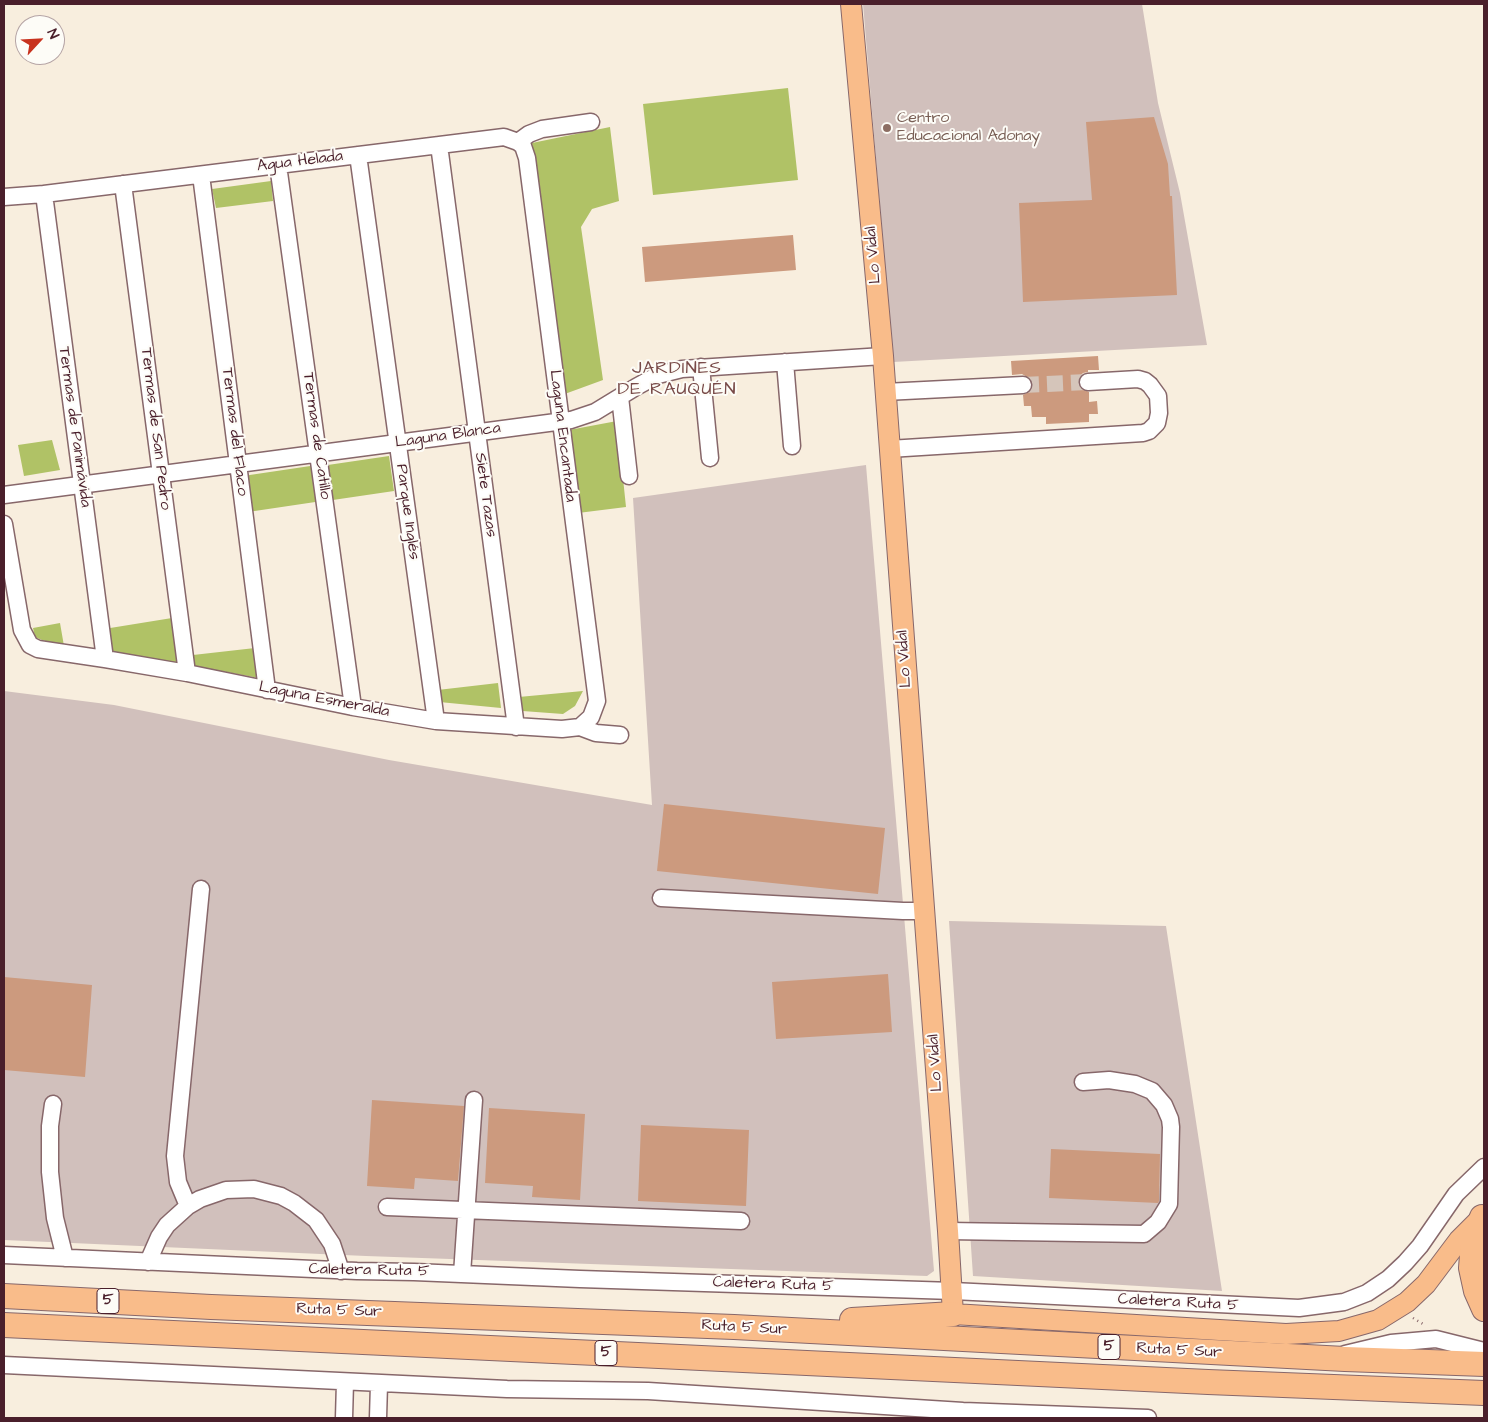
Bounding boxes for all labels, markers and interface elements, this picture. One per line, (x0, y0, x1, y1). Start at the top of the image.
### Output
north arrow (15, 15, 65, 65)
text: N (42, 26, 64, 42)
place label: Centro Educacional Adonay (897, 109, 1040, 147)
marker: Centro Educacional Adonay (881, 122, 893, 134)
street label: Agua Helada (256, 147, 344, 177)
street label: Lo Vidal (862, 225, 886, 285)
street label: Termas de Panimávida (53, 345, 95, 509)
street label: Termas de San Pedro (136, 347, 174, 511)
district label: JARDINES DE RAUQUÉN (616, 358, 738, 400)
street label: Termas del Flaco (217, 367, 251, 497)
street label: Laguna Encantada (544, 369, 580, 503)
street label: Termas de Catillo (298, 371, 334, 501)
street label: Laguna Blanca (394, 419, 502, 453)
street label: Siete Tazas (470, 452, 500, 538)
street label: Parque Inglés (391, 463, 423, 561)
street label: Lo Vidal (893, 630, 917, 688)
street label: Laguna Esmeralda (257, 678, 391, 722)
street label: Lo Vidal (924, 1034, 948, 1092)
street label: Caletera Ruta 5 (308, 1260, 430, 1282)
street label: Caletera Ruta 5 (712, 1273, 834, 1297)
road number: 5 (97, 1288, 119, 1314)
street label: Caletera Ruta 5 (1117, 1290, 1239, 1316)
street label: Ruta 5 Sur (296, 1300, 382, 1322)
street label: Ruta 5 Sur (701, 1316, 787, 1340)
road number: 5 (1098, 1334, 1120, 1360)
street label: Ruta 5 Sur (1136, 1339, 1222, 1363)
road number: 5 (595, 1340, 617, 1366)

